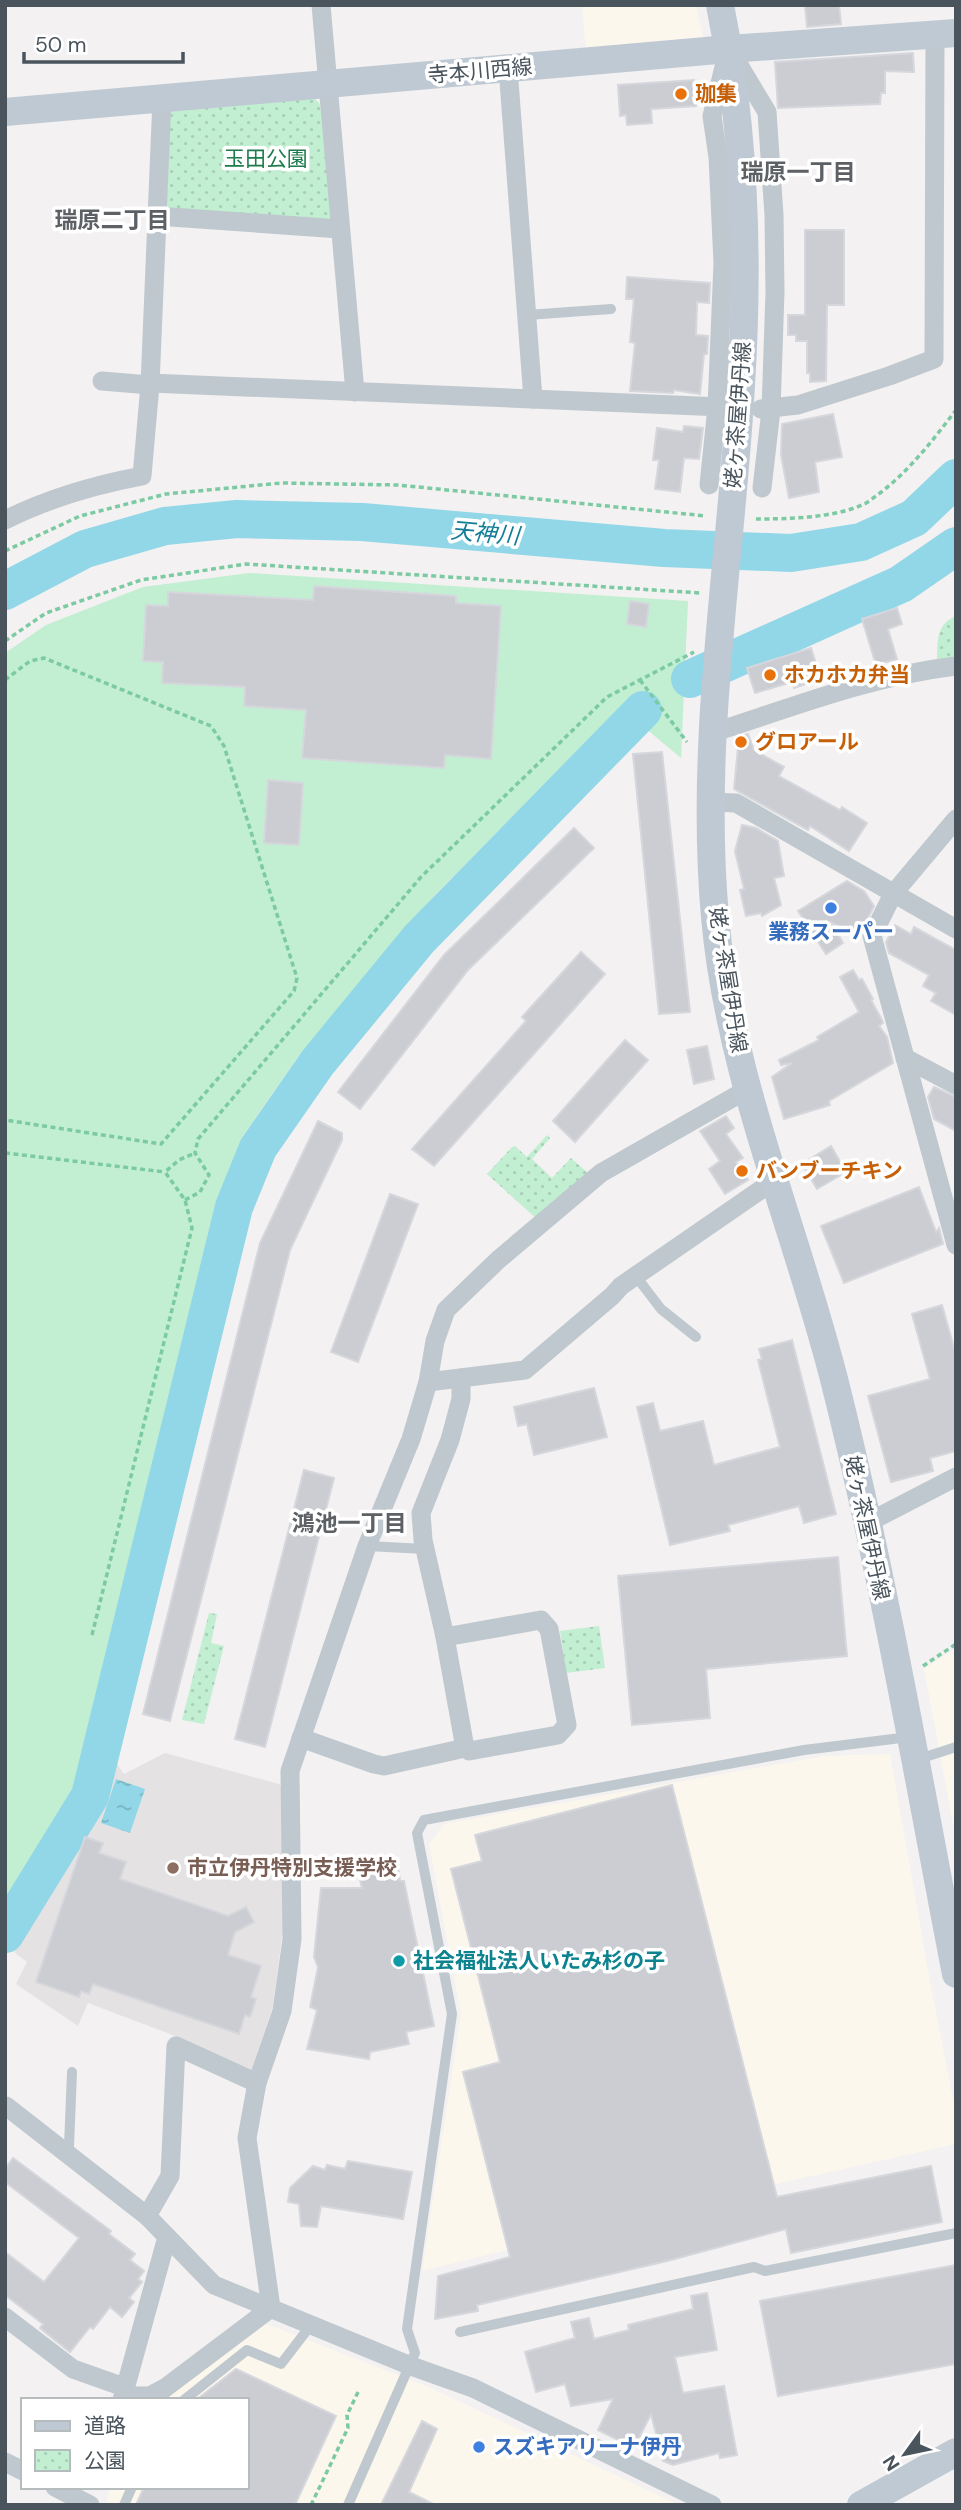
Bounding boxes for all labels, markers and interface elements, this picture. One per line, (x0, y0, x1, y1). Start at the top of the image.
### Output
scale bar (24, 21, 184, 65)
text: 50 m (35, 31, 86, 59)
street label: 寺本川西線 (426, 52, 534, 90)
place label: 珈集 (695, 80, 737, 108)
marker: 珈集 (673, 86, 689, 102)
park label: 玉田公園 (224, 145, 308, 173)
district label: 瑞原一丁目 (741, 157, 856, 187)
district label: 瑞原二丁目 (55, 205, 170, 235)
street label: 姥ヶ茶屋伊丹線 (719, 341, 757, 489)
water label: 天神川 (449, 515, 524, 551)
place label: ホカホカ弁当 (784, 661, 910, 689)
marker: ホカホカ弁当 (762, 667, 778, 683)
place label: グロアール (755, 728, 859, 756)
marker: グロアール (733, 734, 749, 750)
marker: 業務スーパー (823, 900, 839, 916)
street label: 姥ヶ茶屋伊丹線 (703, 905, 753, 1055)
place label: 業務スーパー (768, 918, 894, 946)
place label: バンブーチキン (756, 1157, 903, 1185)
marker: バンブーチキン (734, 1163, 750, 1179)
street label: 姥ヶ茶屋伊丹線 (838, 1453, 896, 1603)
district label: 鴻池一丁目 (292, 1508, 407, 1538)
place label: 市立伊丹特別支援学校 (187, 1854, 397, 1882)
marker: 市立伊丹特別支援学校 (165, 1860, 181, 1876)
place label: 社会福祉法人いたみ杉の子 (413, 1947, 665, 1975)
marker: 社会福祉法人いたみ杉の子 (391, 1953, 407, 1969)
legend (21, 2398, 248, 2489)
text: 道路 (84, 2412, 126, 2440)
north arrow (870, 2419, 940, 2489)
place label: スズキアリーナ伊丹 (493, 2433, 682, 2461)
marker: スズキアリーナ伊丹 (471, 2439, 487, 2455)
text: 公園 (84, 2447, 126, 2475)
text: N (877, 2450, 905, 2476)

